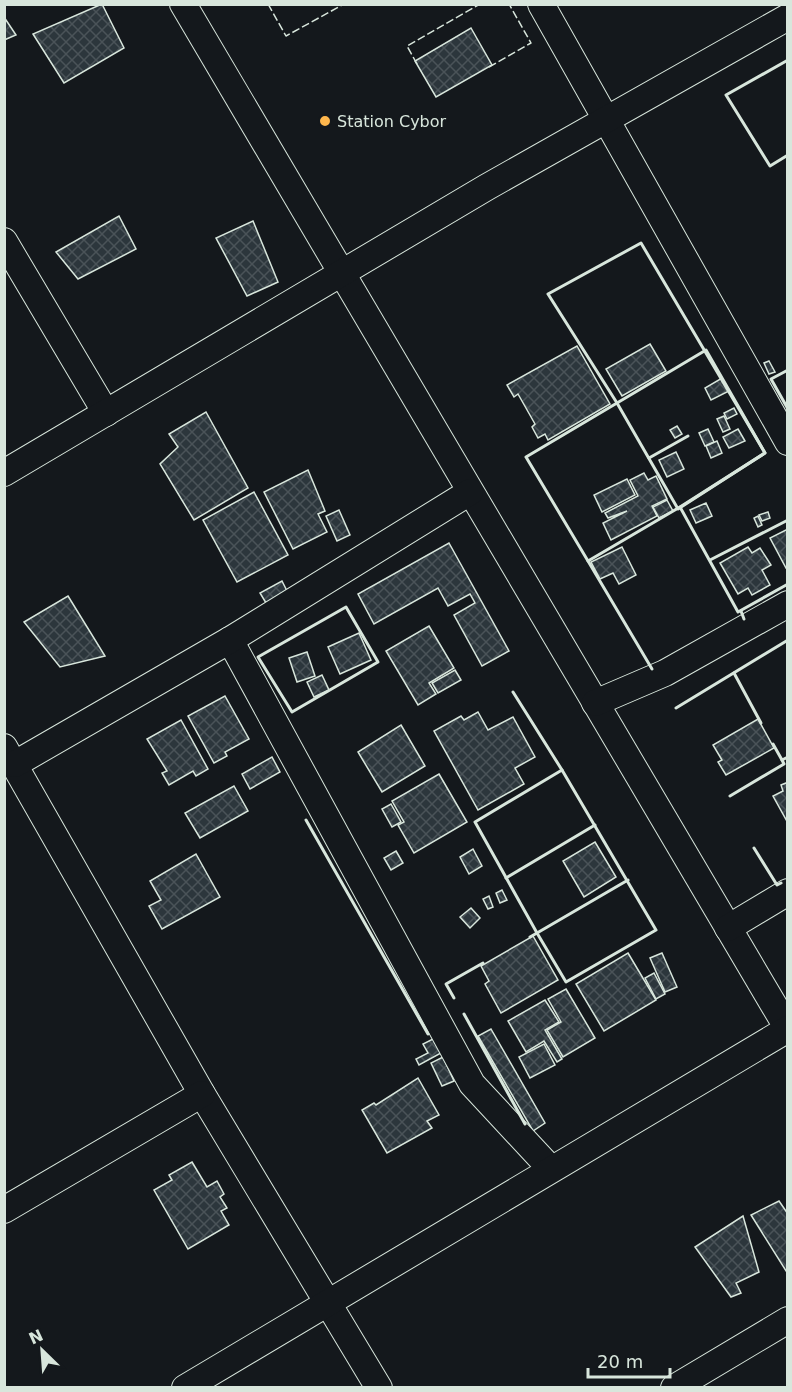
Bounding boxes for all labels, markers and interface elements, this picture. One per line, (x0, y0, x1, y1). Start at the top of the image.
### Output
place label: Station Cybor (337, 112, 447, 131)
marker: Station Cybor (318, 114, 332, 128)
north arrow (12, 1320, 72, 1380)
text: N (26, 1325, 46, 1348)
scale bar (588, 1341, 670, 1379)
text: 20 m (597, 1351, 643, 1372)

